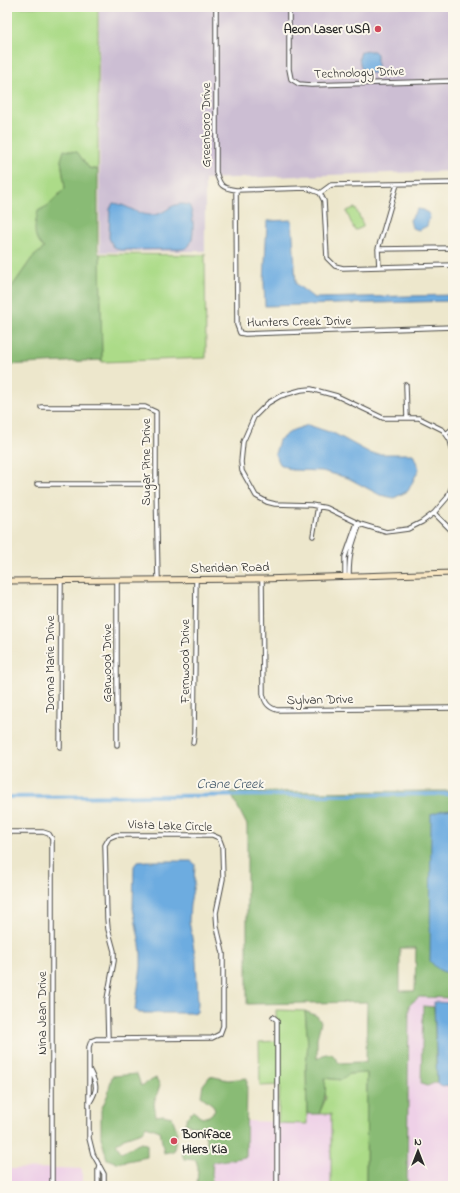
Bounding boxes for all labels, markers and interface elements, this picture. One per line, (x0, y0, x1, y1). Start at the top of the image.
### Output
place label: Aeon Laser USA (284, 20, 370, 39)
marker: Aeon Laser USA (373, 24, 383, 34)
street label: Technology Drive (313, 62, 405, 85)
street label: Greenboro Drive (197, 82, 216, 168)
street label: Hunters Creek Drive (247, 312, 352, 332)
street label: Sugar Pine Drive (137, 418, 157, 506)
street label: Sheridan Road (190, 558, 270, 578)
street label: Donna Marie Drive (41, 615, 60, 713)
street label: Fernwood Drive (176, 619, 195, 704)
street label: Garwood Drive (98, 623, 117, 702)
street label: Sylvan Drive (287, 690, 354, 711)
water label: Crane Creek (197, 774, 264, 795)
street label: Vista Lake Circle (127, 815, 213, 837)
street label: Nina Jean Drive (33, 971, 52, 1055)
place label: Boniface Hiers Kia (181, 1125, 232, 1159)
north arrow (398, 1131, 438, 1171)
text: N (414, 1134, 422, 1150)
marker: Boniface Hiers Kia (169, 1136, 179, 1146)

